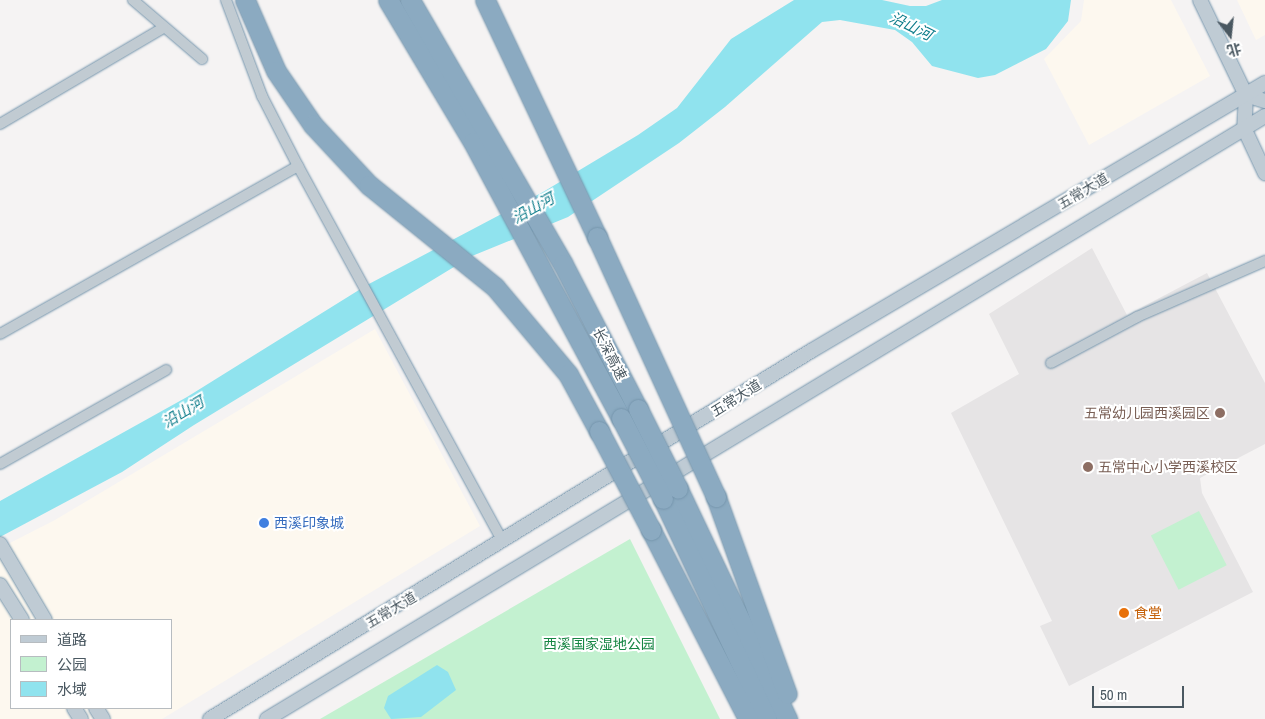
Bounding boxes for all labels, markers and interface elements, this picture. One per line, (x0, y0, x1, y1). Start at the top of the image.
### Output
water label: 沿山河 (887, 8, 935, 44)
north arrow (1205, 10, 1255, 60)
text: 北 (1225, 39, 1243, 60)
street label: 五常大道 (1055, 169, 1111, 213)
water label: 沿山河 (509, 189, 557, 227)
street label: 长深高速 (590, 325, 630, 383)
street label: 五常大道 (708, 376, 764, 420)
water label: 沿山河 (159, 393, 207, 431)
place label: 五常幼儿园西溪园区 (1084, 405, 1210, 421)
marker: 五常幼儿园西溪园区 (1214, 407, 1226, 419)
place label: 五常中心小学西溪校区 (1098, 459, 1238, 475)
marker: 五常中心小学西溪校区 (1082, 461, 1094, 473)
place label: 西溪印象城 (274, 515, 344, 531)
marker: 西溪印象城 (258, 517, 270, 529)
street label: 五常大道 (363, 588, 419, 632)
place label: 食堂 (1134, 605, 1162, 621)
marker: 食堂 (1118, 607, 1130, 619)
legend (10, 619, 172, 709)
text: 道路 (57, 629, 87, 650)
park label: 西溪国家湿地公园 (543, 636, 655, 652)
text: 公园 (57, 654, 87, 675)
scale bar (1095, 676, 1188, 708)
text: 水域 (57, 679, 87, 700)
text: 50 m (1100, 684, 1127, 705)

